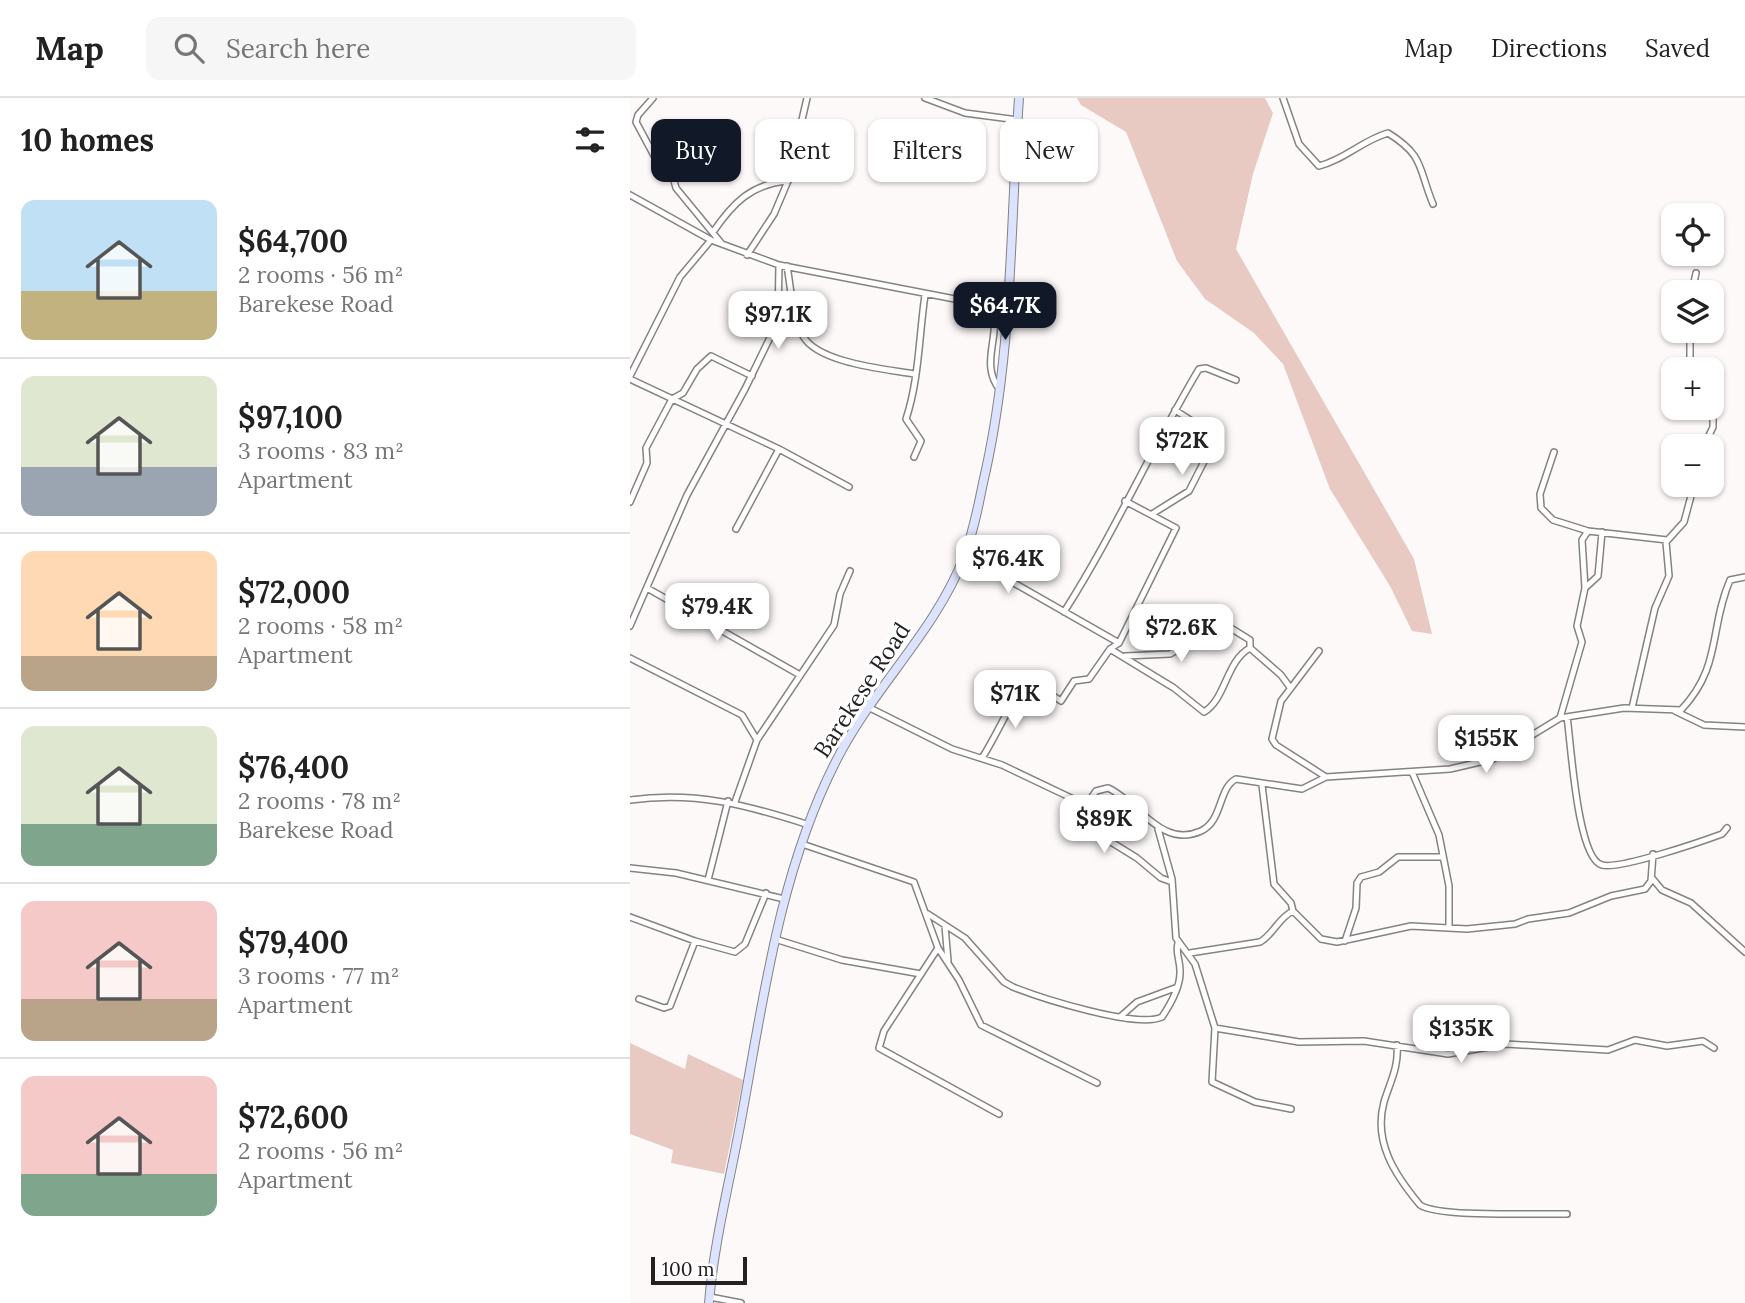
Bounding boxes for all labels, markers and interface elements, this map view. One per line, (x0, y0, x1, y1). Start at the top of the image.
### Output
search box (146, 17, 636, 80)
text: Map (35, 27, 104, 69)
icon: search (170, 29, 208, 67)
text: Search here (226, 32, 370, 65)
text: Map (1404, 33, 1453, 64)
text: Directions (1491, 33, 1607, 64)
text: Saved (1645, 33, 1710, 64)
chip: Buy (651, 119, 741, 182)
chip: Rent (755, 119, 854, 182)
chip: Filters (868, 119, 986, 182)
chip: New (1000, 119, 1098, 182)
text: 10 homes (21, 121, 154, 159)
icon: filters (571, 121, 609, 159)
map controls (1661, 203, 1724, 497)
button: locate (1661, 203, 1724, 266)
text: $64,700 (238, 222, 348, 260)
icon: home (77, 228, 161, 312)
text: 2 rooms · 56 m² (238, 260, 403, 289)
button: layers (1661, 280, 1724, 343)
pin: $64.7K (948, 282, 1062, 342)
text: Barekese Road (238, 289, 394, 318)
text: $64.7K (969, 290, 1041, 319)
pin: $97.1K (721, 292, 835, 351)
text: $97.1K (744, 299, 812, 328)
button: + (1661, 357, 1724, 420)
text: $97,100 (238, 398, 343, 436)
icon: home (77, 404, 161, 488)
pin: $72K (1141, 418, 1223, 477)
text: $72K (1156, 425, 1208, 454)
button: − (1661, 434, 1724, 497)
text: 3 rooms · 83 m² (238, 436, 404, 465)
text: Apartment (238, 465, 353, 494)
pin: $76.4K (951, 536, 1065, 595)
text: $76.4K (972, 543, 1044, 572)
text: $72,000 (238, 573, 350, 611)
icon: home (77, 579, 161, 663)
pin: $79.4K (660, 584, 774, 643)
text: $79.4K (681, 591, 753, 620)
pin: $72.6K (1124, 604, 1238, 664)
text: 2 rooms · 58 m² (238, 611, 403, 640)
text: $72.6K (1145, 612, 1217, 641)
street label: Barekese Road (807, 616, 916, 763)
text: Apartment (238, 640, 353, 669)
pin: $71K (974, 670, 1056, 730)
text: $71K (990, 678, 1040, 707)
pin: $155K (1437, 716, 1535, 775)
text: $155K (1454, 723, 1518, 752)
text: $76,400 (238, 748, 349, 786)
icon: home (77, 754, 161, 838)
text: 2 rooms · 78 m² (238, 786, 401, 815)
pin: $89K (1063, 796, 1145, 855)
text: $89K (1076, 803, 1132, 832)
text: Barekese Road (238, 815, 394, 844)
text: $79,400 (238, 923, 349, 961)
icon: home (77, 929, 161, 1013)
text: 3 rooms · 77 m² (238, 961, 399, 990)
text: Apartment (238, 990, 353, 1019)
pin: $135K (1412, 1006, 1510, 1065)
text: $135K (1429, 1013, 1493, 1042)
text: $72,600 (238, 1098, 349, 1136)
icon: home (77, 1104, 161, 1188)
text: 2 rooms · 56 m² (238, 1136, 403, 1165)
text: Apartment (238, 1165, 353, 1194)
scale bar (651, 1254, 747, 1286)
text: 100 m (662, 1257, 715, 1281)

